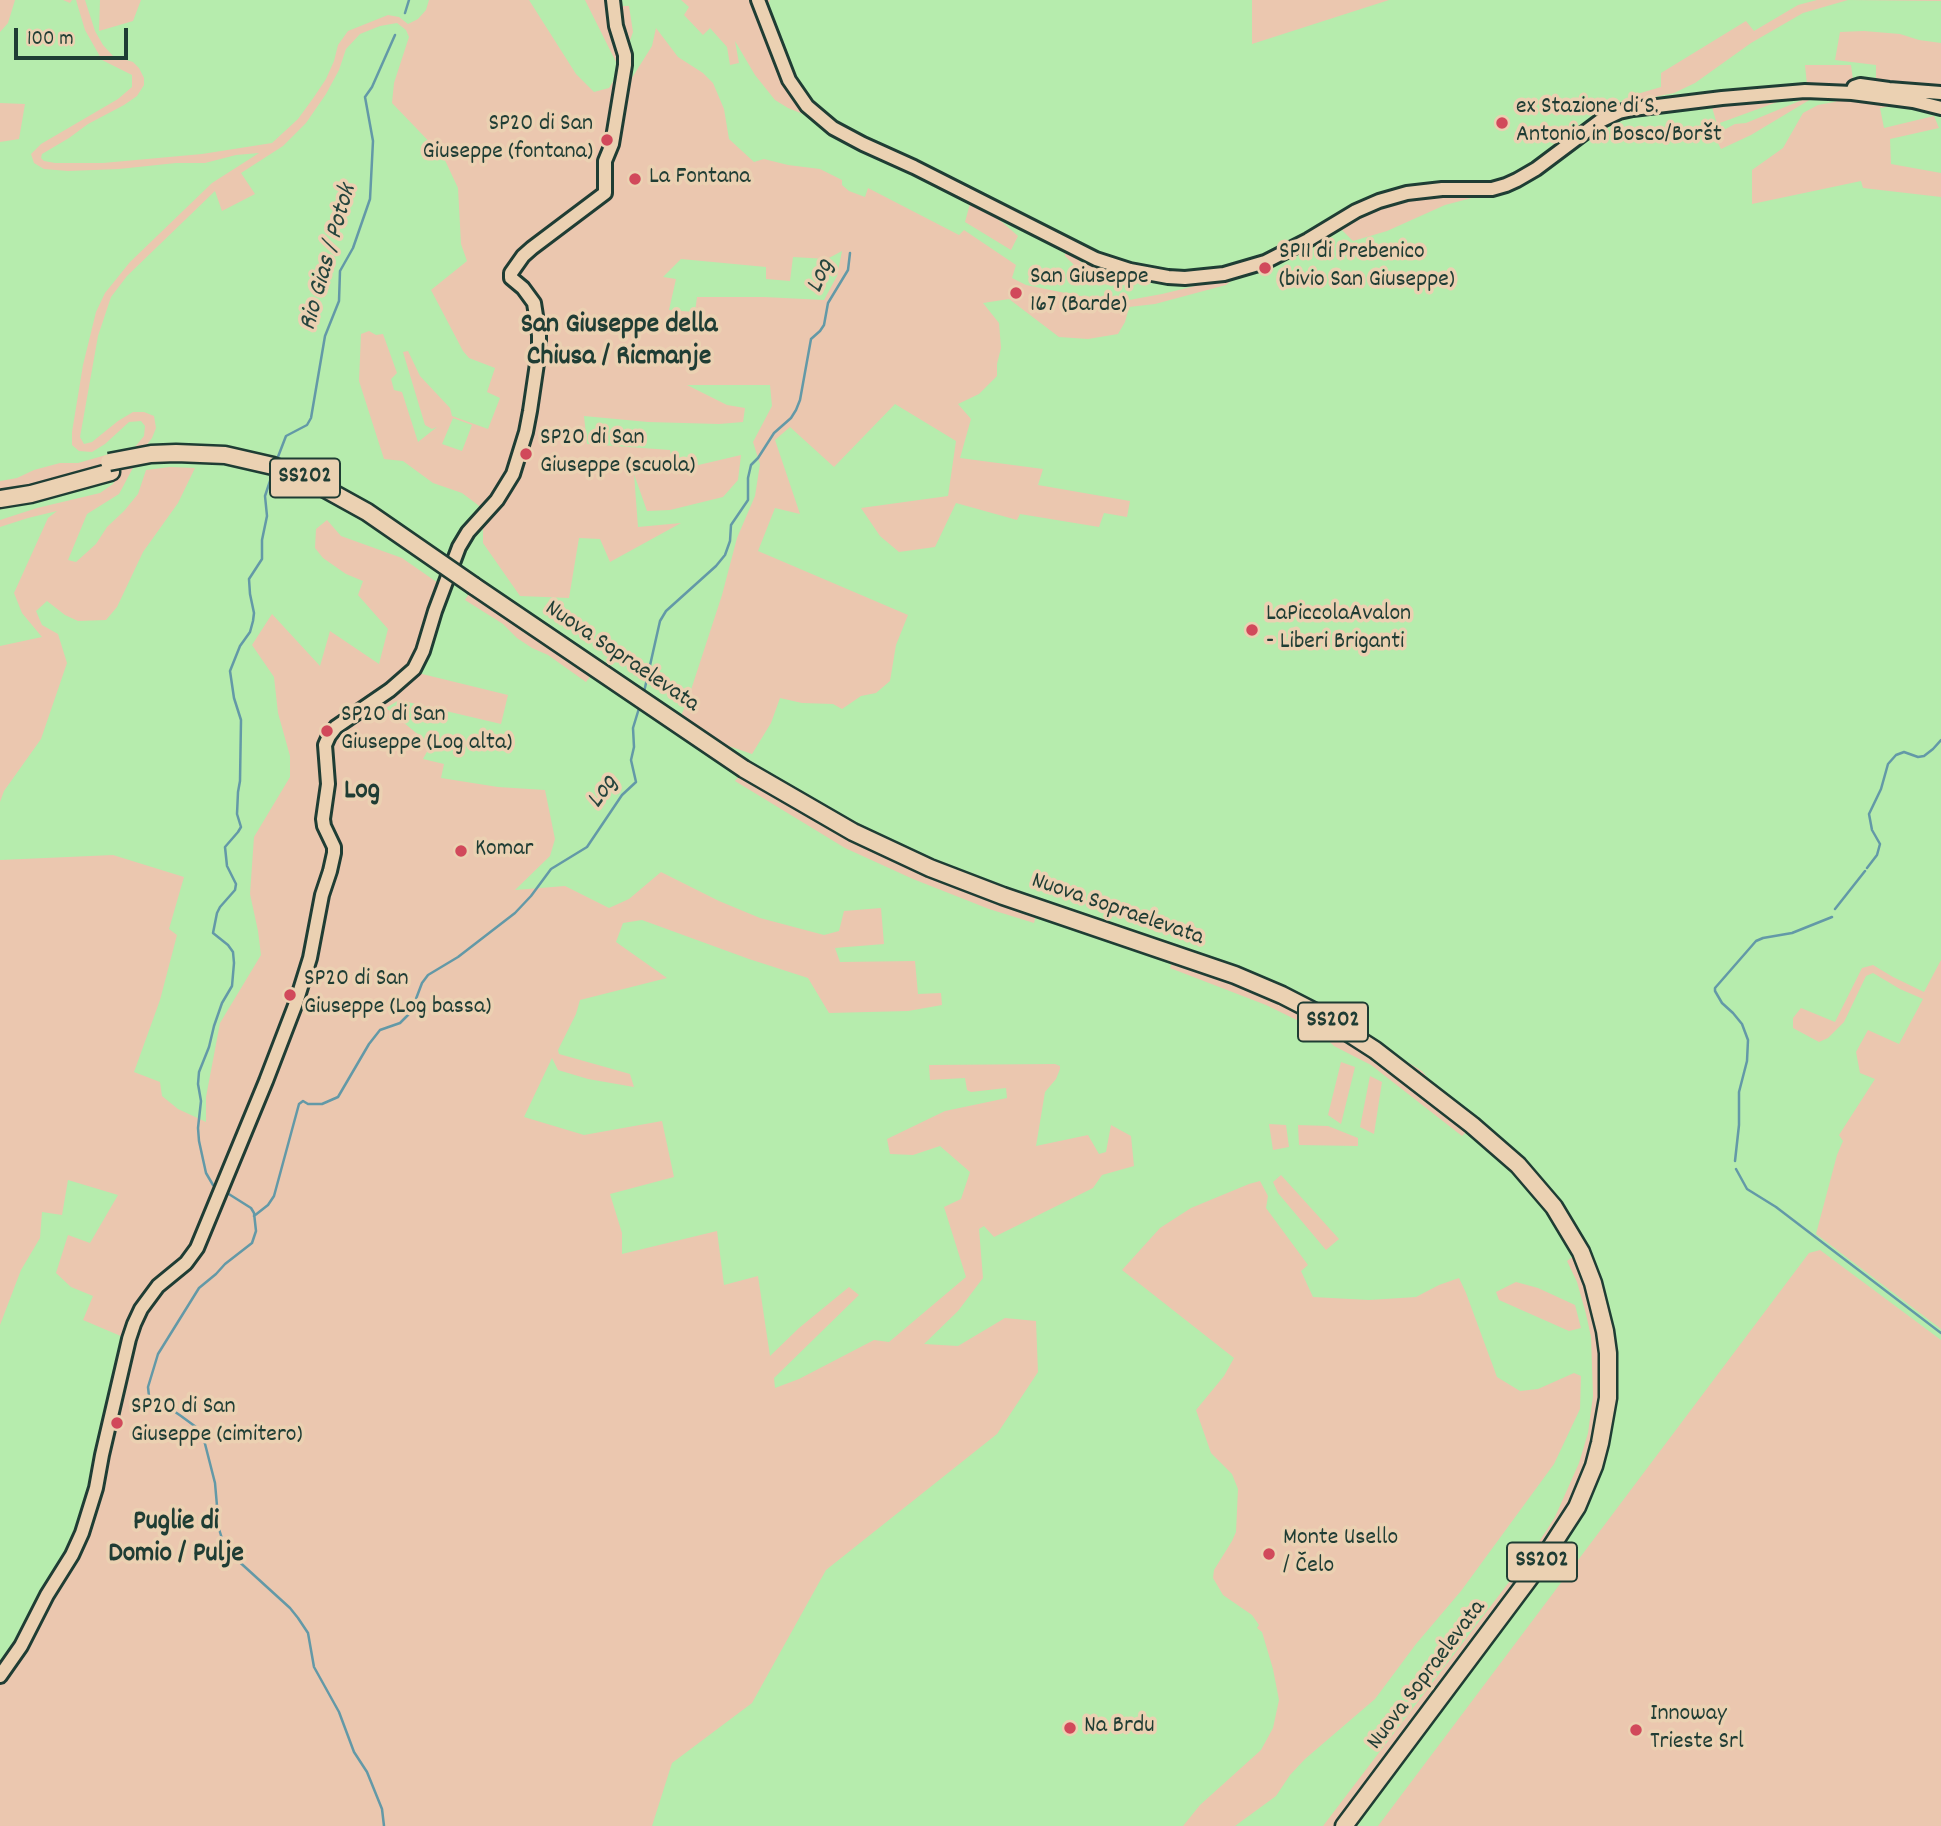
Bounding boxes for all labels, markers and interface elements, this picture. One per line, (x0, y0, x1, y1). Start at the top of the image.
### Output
scale bar (18, 14, 131, 58)
text: 100 m (27, 25, 74, 55)
place label: ex Stazione di S. Antonio in Bosco/Boršt (1516, 95, 1722, 151)
place label: SP20 di San Giuseppe (fontana) (423, 112, 593, 168)
marker: ex Stazione di S. Antonio in Bosco/Boršt (1494, 115, 1510, 131)
marker: SP20 di San Giuseppe (fontana) (599, 132, 615, 148)
place label: La Fontana (649, 165, 750, 193)
marker: La Fontana (627, 171, 643, 187)
water label: Rio Gias / Potok (294, 181, 366, 335)
place label: SP11 di Prebenico (bivio San Giuseppe) (1279, 240, 1455, 296)
water label: Log (801, 255, 843, 299)
marker: SP11 di Prebenico (bivio San Giuseppe) (1257, 260, 1273, 276)
place label: San Giuseppe 167 (Barde) (1030, 265, 1149, 321)
marker: San Giuseppe 167 (Barde) (1008, 285, 1024, 301)
district label: San Giuseppe della Chiusa / Ricmanje (521, 310, 717, 376)
place label: SP20 di San Giuseppe (scuola) (540, 426, 695, 482)
marker: SP20 di San Giuseppe (scuola) (518, 446, 534, 462)
road number: SS202 (270, 458, 340, 498)
street label: Nuova Sopraelevata (538, 596, 704, 720)
place label: LaPiccolaAvalon - Liberi Briganti (1266, 602, 1411, 658)
marker: LaPiccolaAvalon - Liberi Briganti (1244, 622, 1260, 638)
place label: SP20 di San Giuseppe (Log alta) (341, 703, 512, 759)
marker: SP20 di San Giuseppe (Log alta) (319, 723, 335, 739)
water label: Log (582, 770, 626, 816)
district label: Log (344, 776, 380, 810)
place label: Komar (475, 837, 533, 865)
marker: Komar (453, 843, 469, 859)
street label: Nuova Sopraelevata (1027, 868, 1207, 954)
place label: SP20 di San Giuseppe (Log bassa) (304, 967, 491, 1023)
marker: SP20 di San Giuseppe (Log bassa) (282, 987, 298, 1003)
road number: SS202 (1298, 1002, 1368, 1042)
place label: SP20 di San Giuseppe (cimitero) (131, 1395, 303, 1451)
marker: SP20 di San Giuseppe (cimitero) (109, 1415, 125, 1431)
district label: Puglie di Domio / Pulje (108, 1507, 244, 1573)
place label: Monte Usello / Čelo (1283, 1526, 1398, 1582)
road number: SS202 (1507, 1542, 1577, 1582)
marker: Monte Usello / Čelo (1261, 1546, 1277, 1562)
street label: Nuova Sopraelevata (1362, 1595, 1494, 1757)
place label: Innoway Trieste Srl (1650, 1702, 1744, 1758)
place label: Na Brdu (1084, 1714, 1154, 1742)
marker: Na Brdu (1062, 1720, 1078, 1736)
marker: Innoway Trieste Srl (1628, 1722, 1644, 1738)

